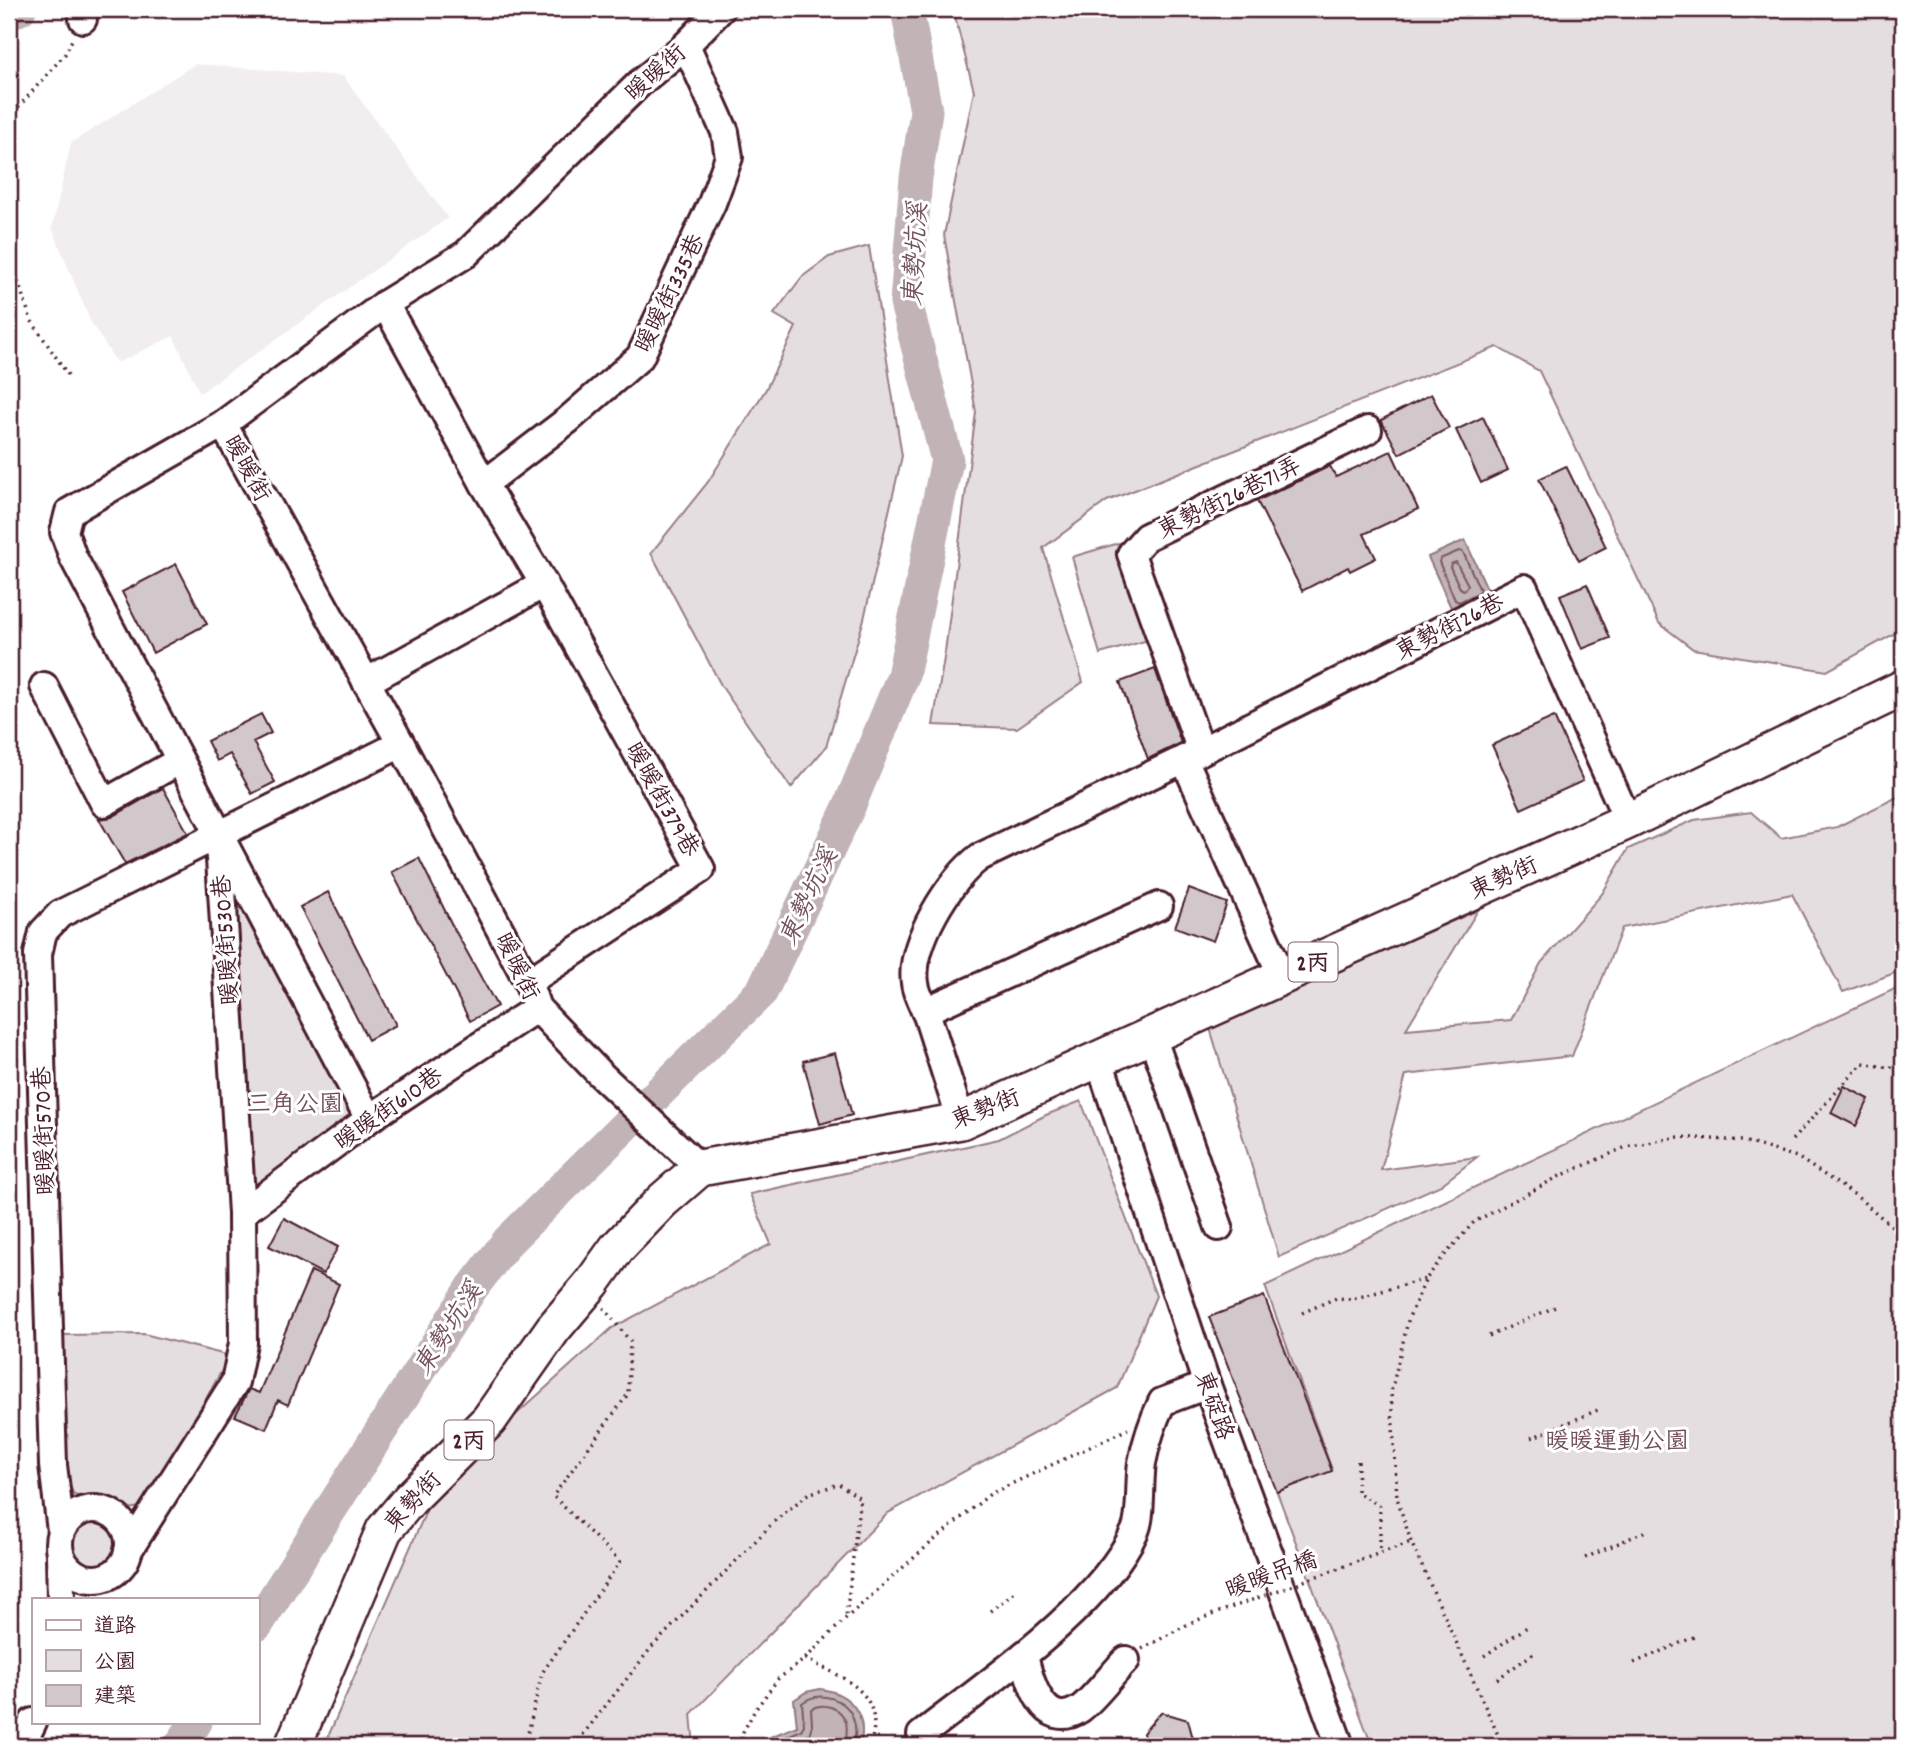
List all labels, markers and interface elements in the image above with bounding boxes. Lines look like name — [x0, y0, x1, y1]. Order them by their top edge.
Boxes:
street label: 暖暖街 — [619, 38, 695, 111]
water label: 東勢坑溪 — [896, 199, 939, 307]
street label: 暖暖街335巷 — [628, 229, 715, 359]
street label: 暖暖街 — [213, 430, 278, 509]
street label: 東勢街26巷71弄 — [1152, 450, 1308, 549]
street label: 東勢街26巷 — [1390, 587, 1511, 671]
street label: 暖暖街379巷 — [615, 737, 706, 864]
water label: 東勢坑溪 — [771, 841, 850, 952]
street label: 東勢街 — [1464, 850, 1544, 910]
street label: 暖暖街530巷 — [206, 873, 250, 1006]
street label: 暖暖街 — [484, 928, 546, 1007]
road number: 2丙 — [1288, 942, 1338, 981]
street label: 暖暖街610巷 — [328, 1060, 451, 1161]
street label: 暖暖街570巷 — [27, 1066, 65, 1196]
street label: 東勢街 — [946, 1082, 1026, 1140]
park label: 三角公園 — [247, 1089, 343, 1123]
water label: 東勢坑溪 — [406, 1275, 495, 1384]
street label: 東碇路 — [1184, 1366, 1240, 1446]
road number: 2丙 — [444, 1420, 494, 1460]
park label: 暖暖運動公園 — [1545, 1426, 1689, 1460]
street label: 東勢街 — [378, 1465, 451, 1541]
street label: 暖暖吊橋 — [1221, 1544, 1323, 1609]
legend — [32, 1598, 259, 1724]
text: 道路 — [94, 1613, 136, 1643]
text: 公園 — [94, 1649, 136, 1679]
text: 建築 — [94, 1683, 136, 1713]

